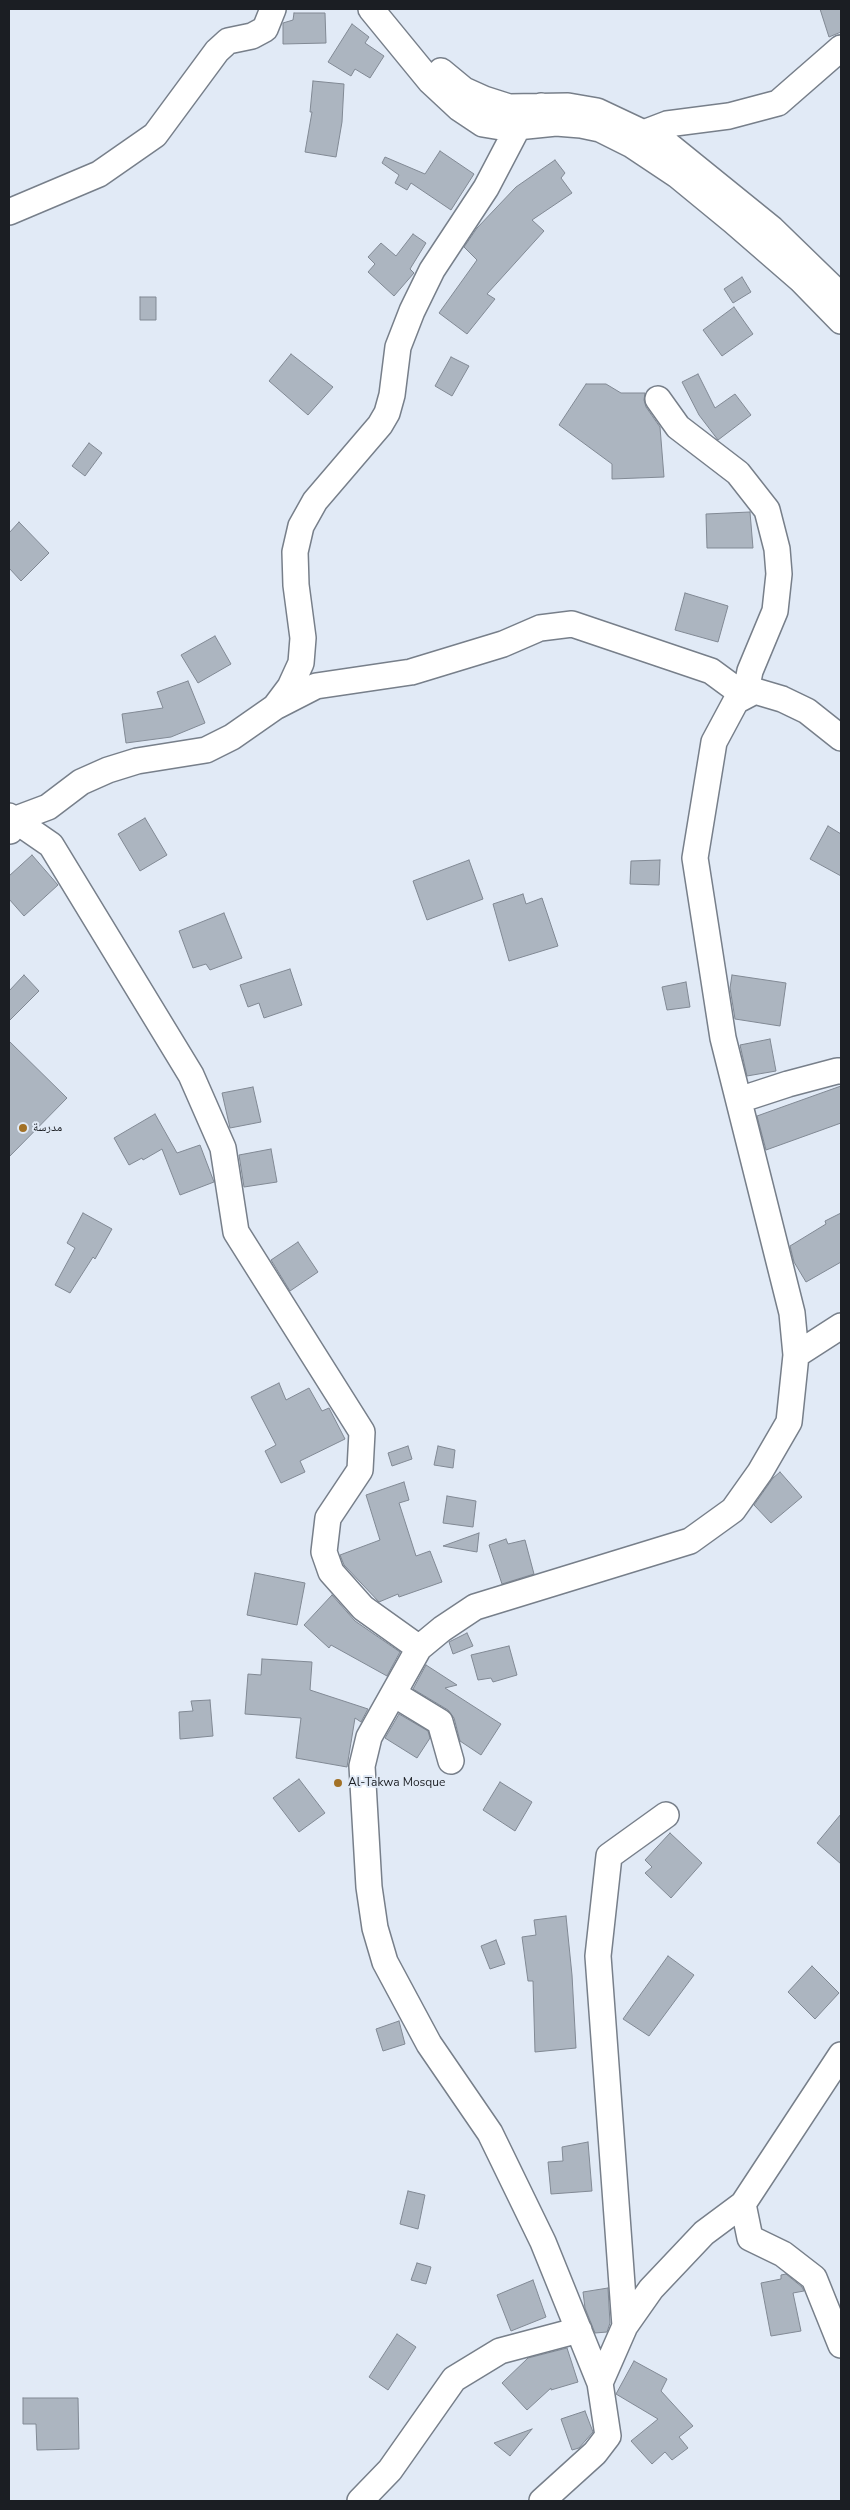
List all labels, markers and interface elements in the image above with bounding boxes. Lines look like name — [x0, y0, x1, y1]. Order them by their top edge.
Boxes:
place label: مدرسة — [33, 1121, 62, 1135]
marker: مدرسة — [17, 1122, 29, 1134]
place label: Al-Takwa Mosque — [348, 1776, 445, 1790]
marker: Al-Takwa Mosque — [332, 1777, 344, 1789]

